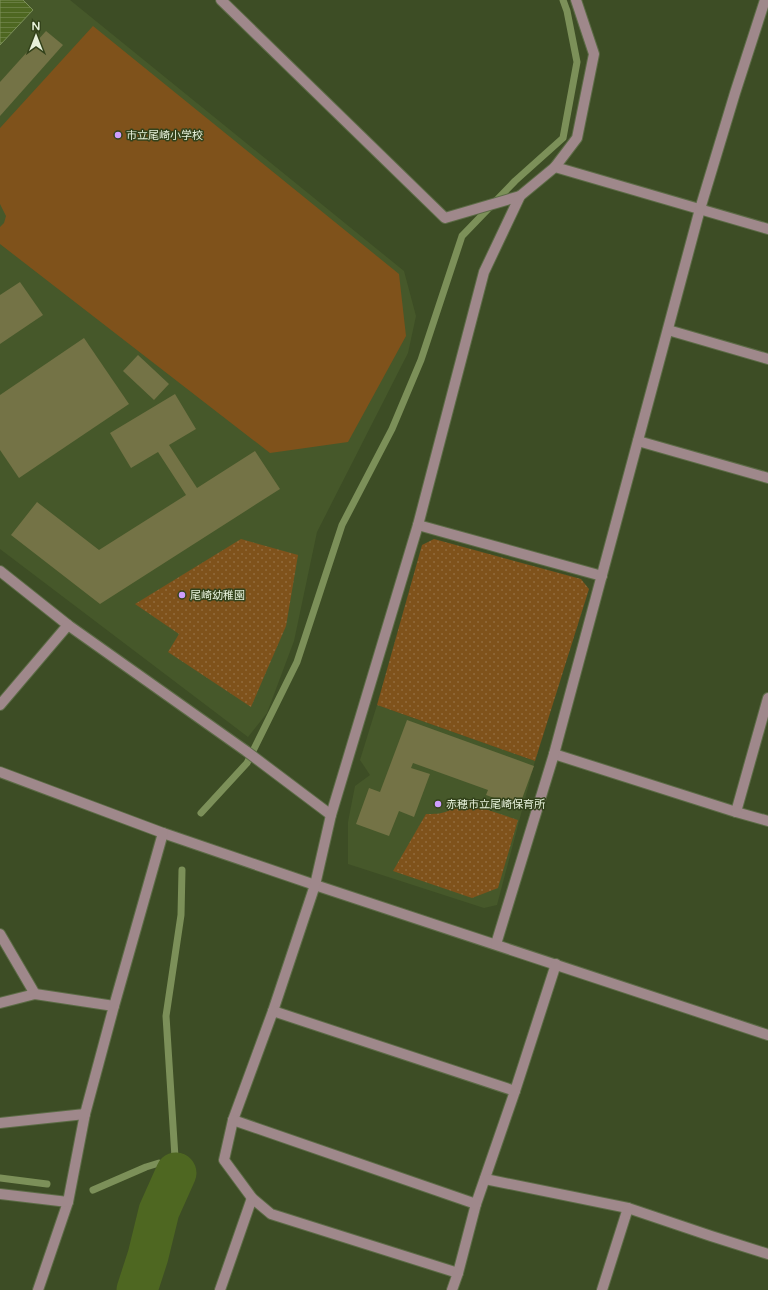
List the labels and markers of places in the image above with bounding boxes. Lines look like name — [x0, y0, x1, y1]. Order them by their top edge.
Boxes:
place label: 市立尾崎小学校 — [126, 129, 203, 142]
marker: 市立尾崎小学校 — [113, 130, 123, 140]
place label: 尾崎幼稚園 — [190, 589, 245, 602]
marker: 尾崎幼稚園 — [177, 590, 187, 600]
place label: 赤穂市立尾崎保育所 — [446, 798, 546, 811]
marker: 赤穂市立尾崎保育所 — [433, 799, 443, 809]

